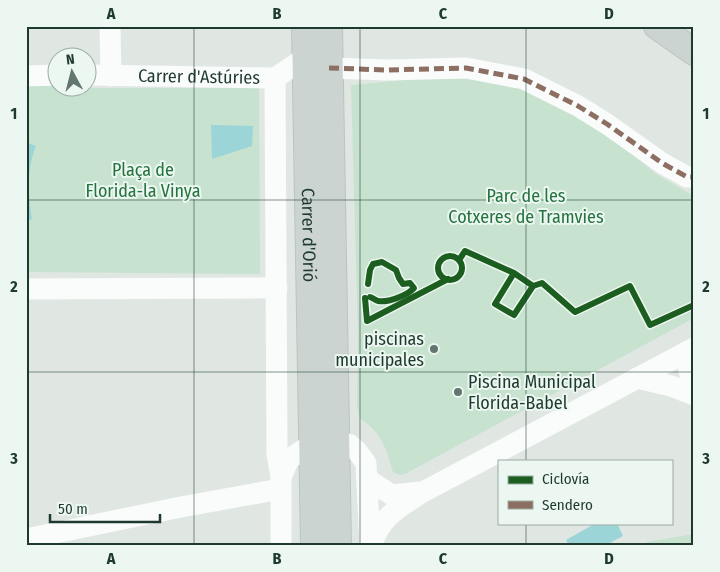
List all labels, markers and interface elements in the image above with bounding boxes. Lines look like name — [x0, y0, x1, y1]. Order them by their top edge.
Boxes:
text: A — [106, 4, 116, 23]
text: B — [273, 4, 282, 23]
text: C — [439, 4, 448, 23]
text: D — [604, 4, 614, 23]
north arrow — [48, 48, 98, 98]
text: N — [65, 51, 76, 69]
street label: Carrer d'Astúries — [138, 65, 260, 89]
text: 1 — [11, 104, 17, 123]
text: 1 — [703, 104, 709, 123]
park label: Plaça de Florida-la Vinya — [86, 159, 201, 202]
park label: Parc de les Cotxeres de Tramvies — [448, 185, 604, 228]
street label: Carrer d'Orió — [297, 188, 320, 282]
text: 2 — [9, 277, 18, 296]
text: 2 — [701, 277, 710, 296]
place label: piscinas municipales — [335, 328, 424, 371]
marker: piscinas municipales — [428, 343, 440, 355]
place label: Piscina Municipal Florida-Babel — [468, 371, 596, 414]
marker: Piscina Municipal Florida-Babel — [452, 386, 464, 398]
text: 3 — [9, 449, 18, 468]
text: 3 — [701, 449, 710, 468]
legend — [498, 460, 672, 524]
text: Ciclovía — [542, 470, 589, 488]
scale bar — [50, 492, 160, 524]
text: Sendero — [542, 496, 593, 514]
text: 50 m — [58, 500, 88, 518]
text: A — [106, 549, 116, 568]
text: B — [273, 549, 282, 568]
text: C — [439, 549, 448, 568]
text: D — [604, 549, 614, 568]

